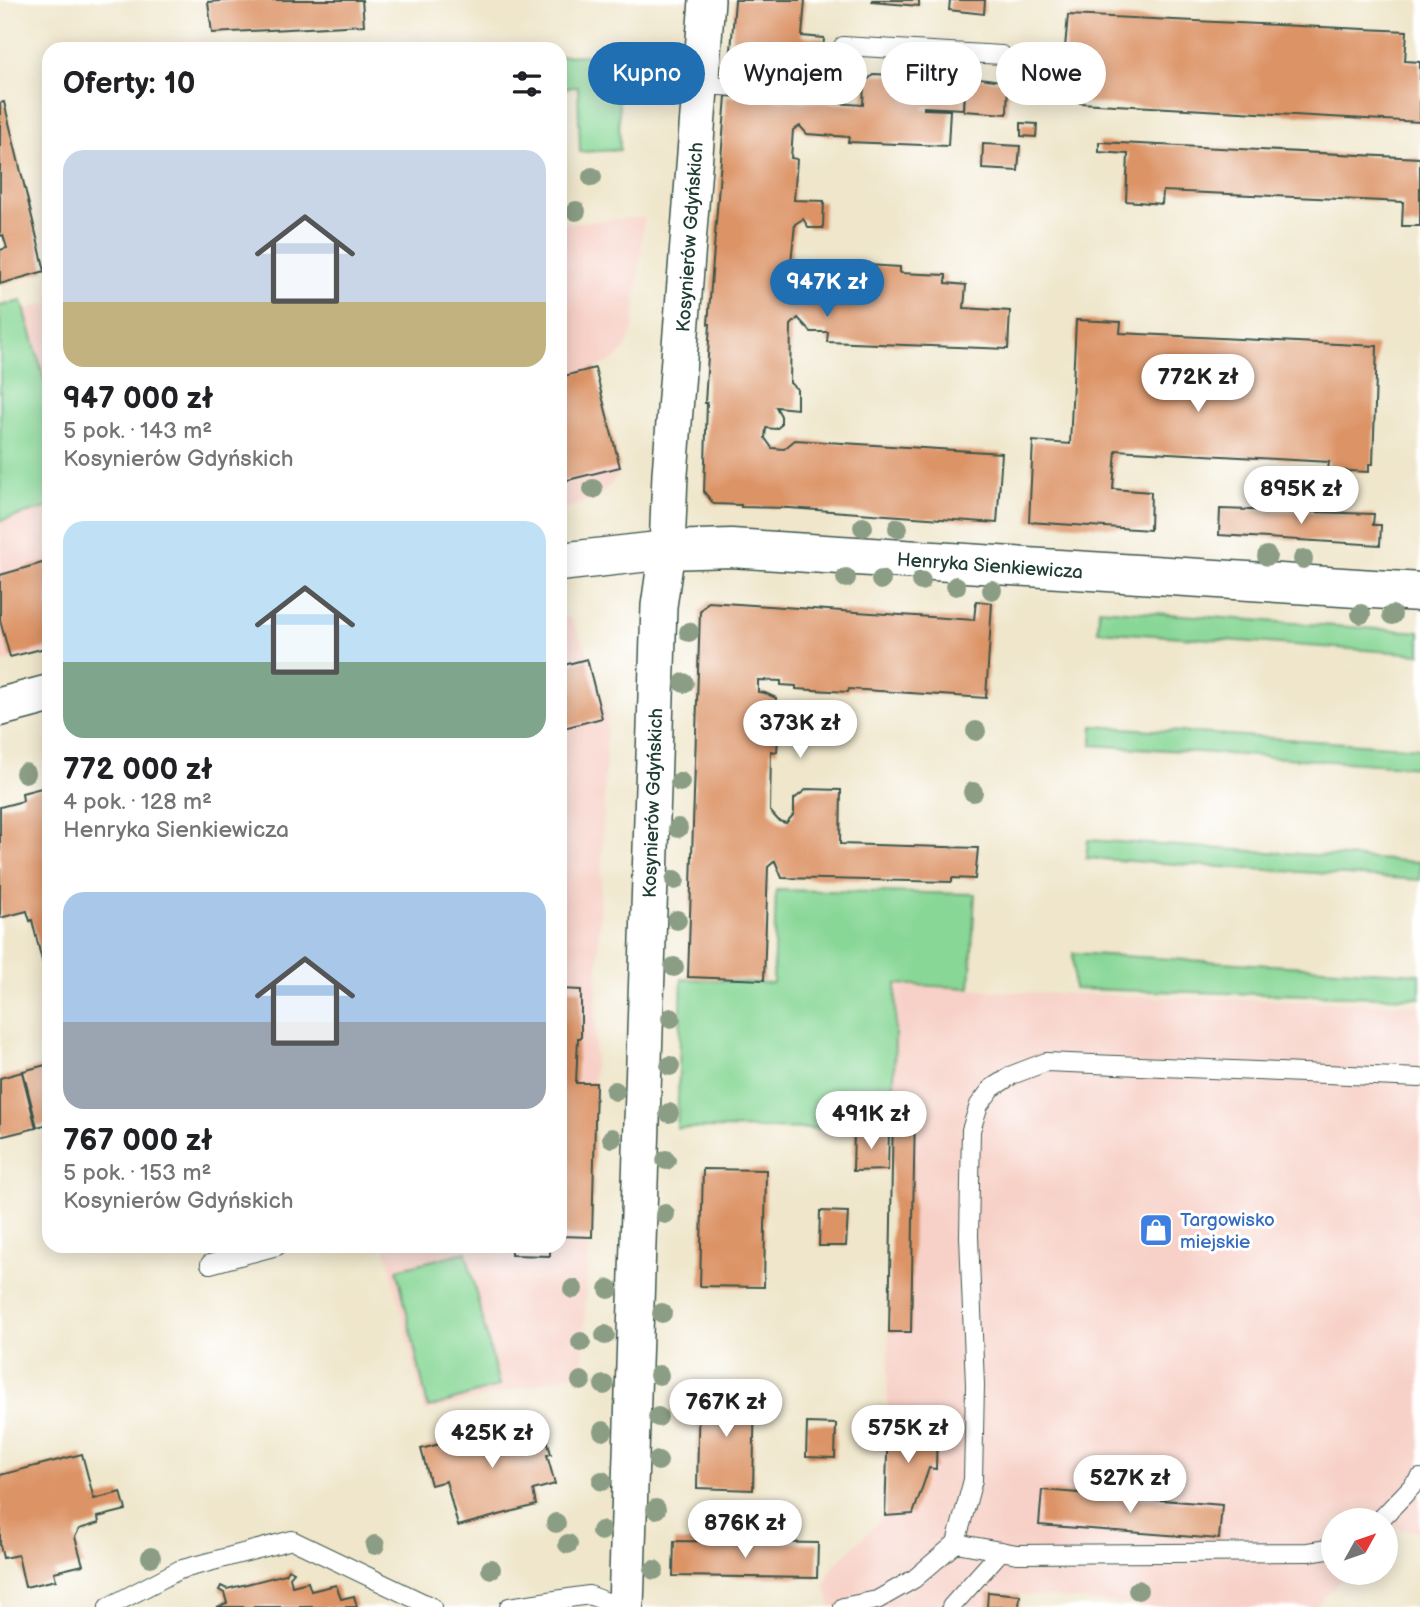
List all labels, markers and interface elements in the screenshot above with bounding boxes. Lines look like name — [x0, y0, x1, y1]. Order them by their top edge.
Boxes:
chip: Kupno — [588, 42, 705, 105]
chip: Wynajem — [719, 42, 867, 105]
chip: Filtry — [881, 42, 982, 105]
chip: Nowe — [996, 42, 1106, 105]
icon: filters — [508, 65, 546, 103]
text: Oferty: 10 — [63, 66, 195, 102]
street label: Kosynierów Gdyńskich — [672, 141, 709, 333]
icon: home — [242, 196, 368, 322]
pin: 947K zł — [762, 260, 892, 319]
text: 947K zł — [786, 268, 868, 296]
pin: 772K zł — [1133, 354, 1263, 414]
text: 772K zł — [1157, 363, 1239, 391]
text: 947 000 zł — [63, 381, 213, 417]
text: 5 pok. · 143 m² — [63, 417, 212, 445]
text: Kosynierów Gdyńskich — [63, 445, 293, 473]
pin: 895K zł — [1236, 466, 1366, 526]
text: 895K zł — [1260, 475, 1342, 503]
street label: Henryka Sienkiewicza — [896, 549, 1084, 584]
icon: home — [242, 567, 368, 693]
pin: 373K zł — [735, 700, 865, 760]
street label: Kosynierów Gdyńskich — [639, 708, 668, 899]
text: 373K zł — [759, 709, 841, 737]
text: 772 000 zł — [63, 752, 213, 788]
text: 4 pok. · 128 m² — [63, 788, 212, 816]
text: Henryka Sienkiewicza — [63, 816, 289, 844]
icon: home — [242, 938, 368, 1064]
pin: 491K zł — [806, 1092, 936, 1151]
text: 491K zł — [832, 1100, 910, 1128]
text: 767 000 zł — [63, 1123, 213, 1159]
text: 5 pok. · 153 m² — [63, 1159, 211, 1187]
text: Kosynierów Gdyńskich — [63, 1187, 293, 1215]
place label: Targowisko miejskie — [1180, 1209, 1275, 1254]
shop icon: Targowisko miejskie — [1137, 1211, 1175, 1249]
pin: 767K zł — [661, 1380, 791, 1439]
text: 767K zł — [685, 1388, 767, 1416]
pin: 575K zł — [843, 1406, 973, 1465]
pin: 425K zł — [427, 1410, 557, 1470]
text: 575K zł — [867, 1414, 949, 1442]
text: 425K zł — [451, 1419, 533, 1447]
pin: 527K zł — [1065, 1456, 1195, 1515]
text: 527K zł — [1089, 1464, 1171, 1492]
pin: 876K zł — [680, 1500, 810, 1560]
north arrow — [1321, 1508, 1398, 1586]
map controls — [1321, 1508, 1398, 1585]
text: 876K zł — [704, 1509, 786, 1537]

